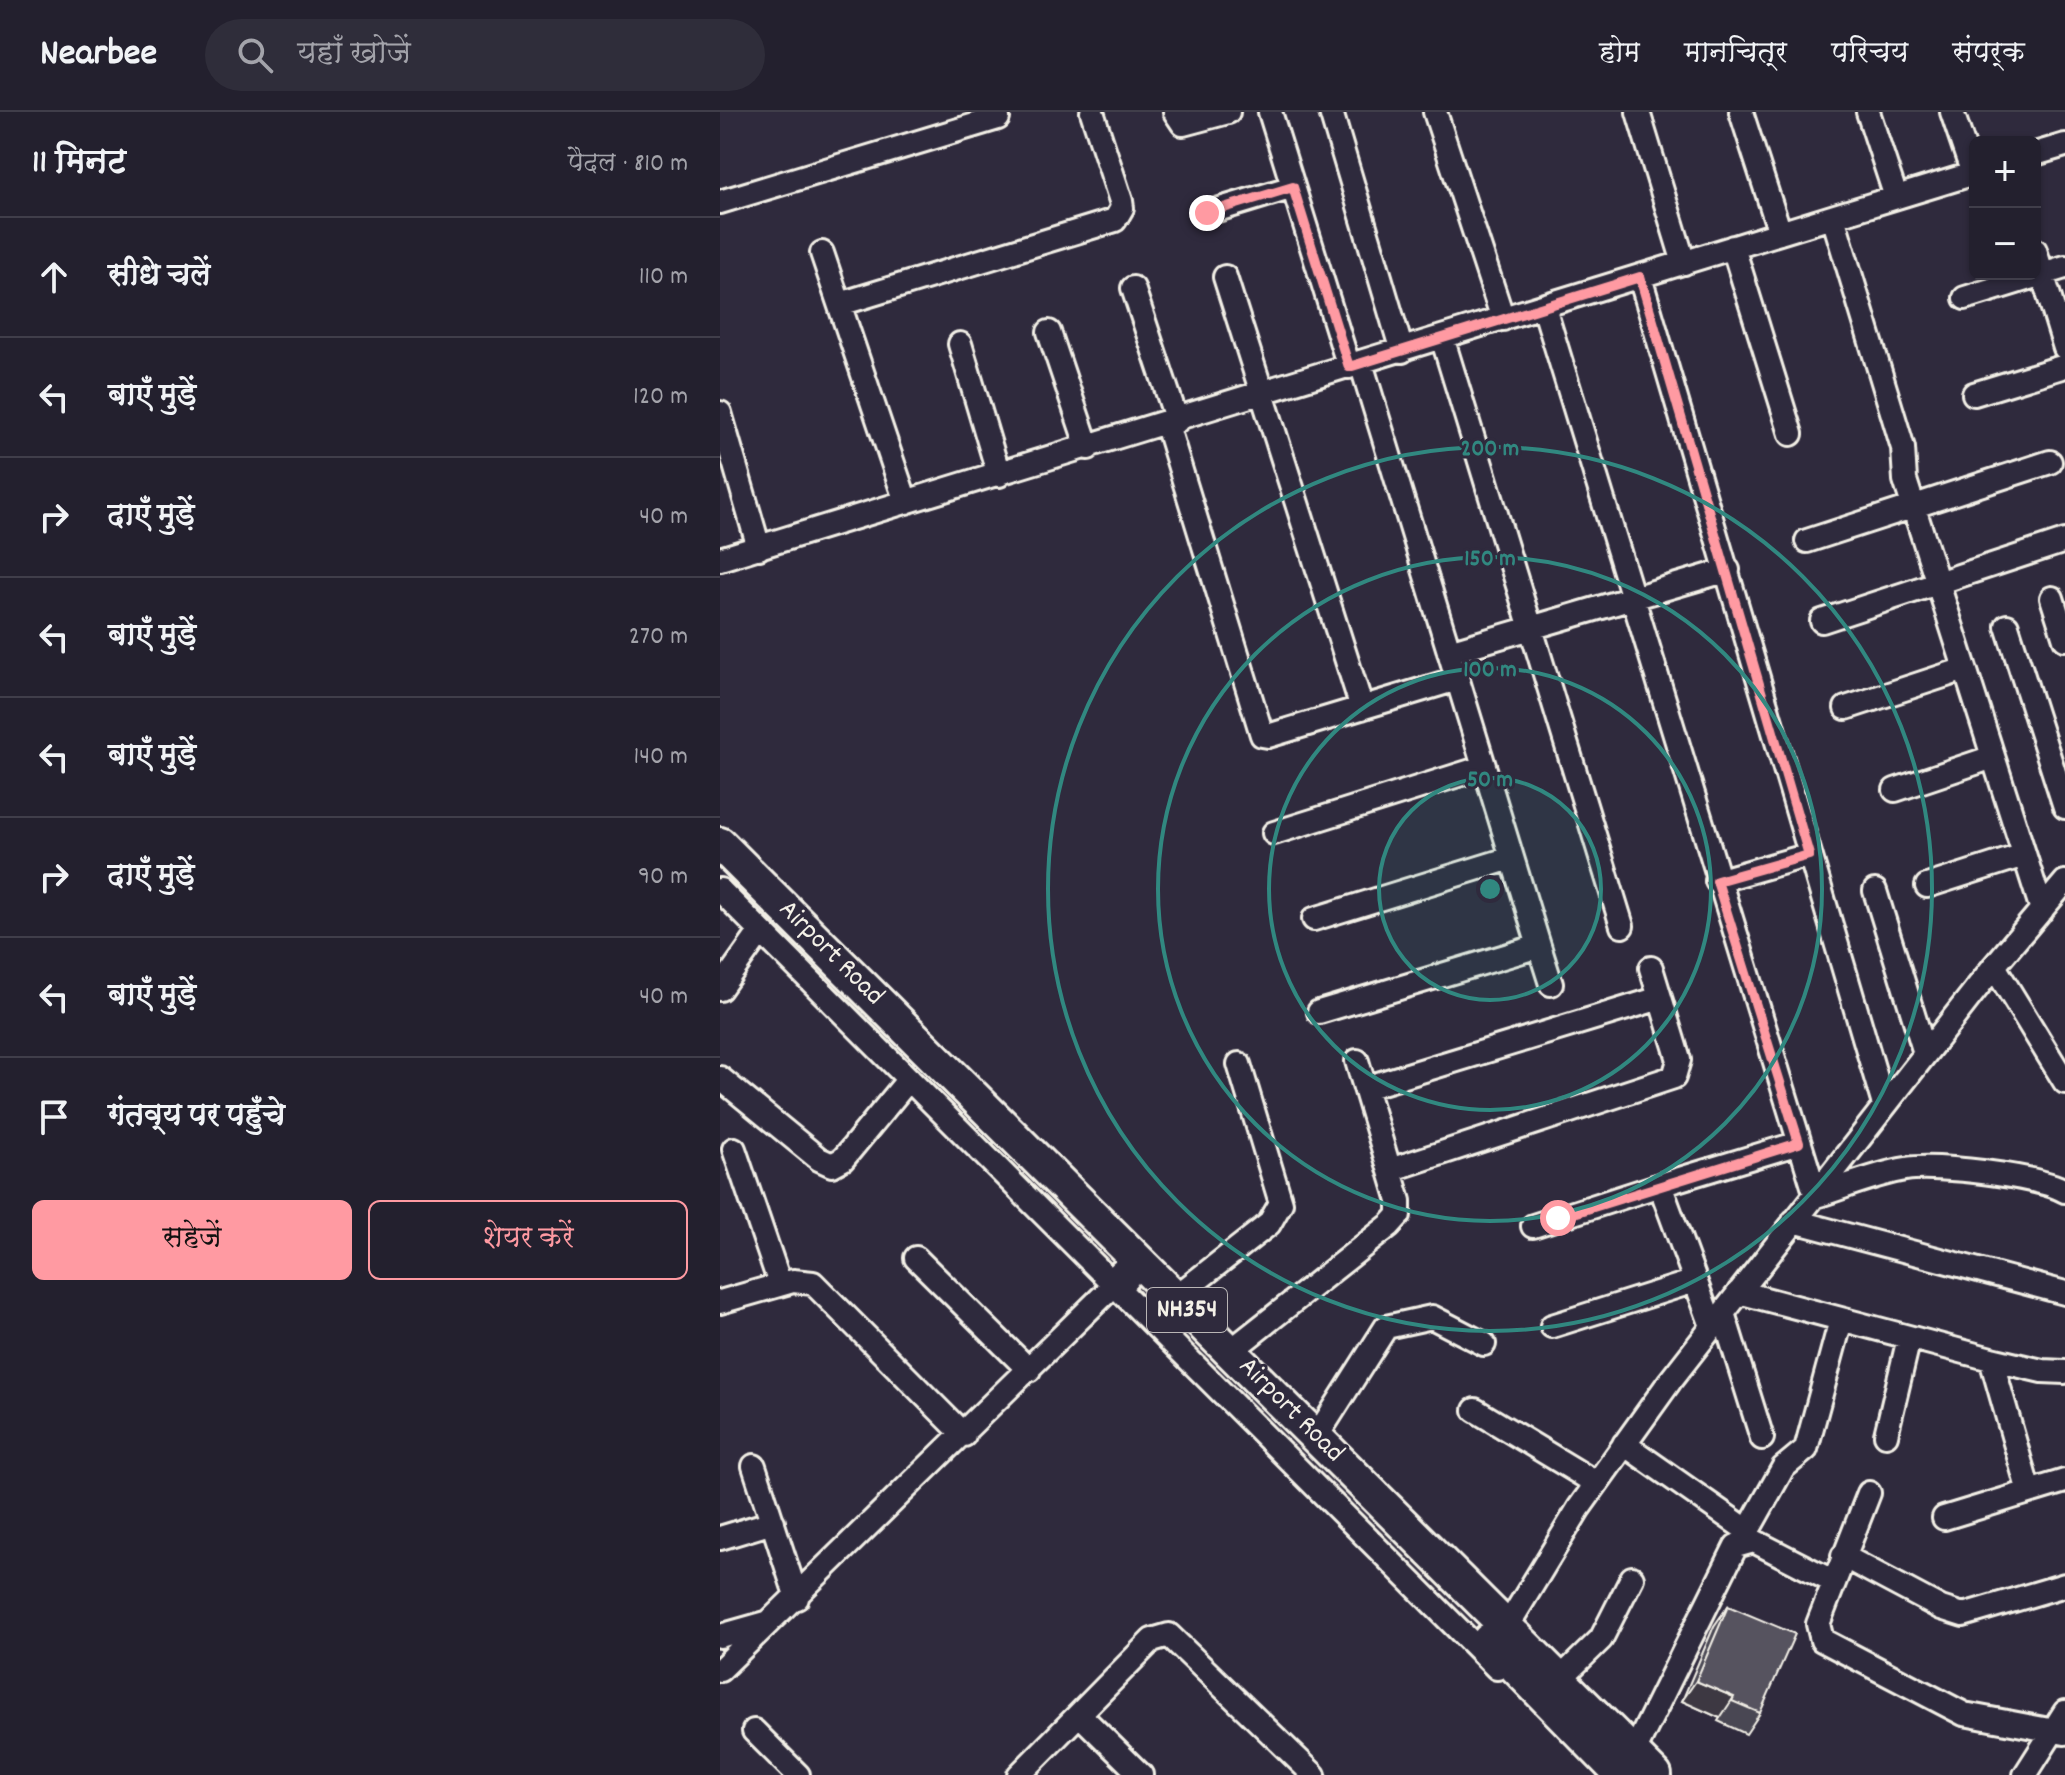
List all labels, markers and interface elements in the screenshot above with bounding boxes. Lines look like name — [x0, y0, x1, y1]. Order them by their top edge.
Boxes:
search box — [205, 19, 765, 91]
text: Nearbee — [40, 28, 157, 83]
icon: search — [233, 33, 277, 77]
text: यहाँ खोजें — [297, 34, 411, 77]
text: होम — [1599, 35, 1640, 75]
text: मानचित्र — [1684, 35, 1787, 75]
text: परिचय — [1831, 35, 1908, 75]
text: संपर्क — [1952, 35, 2025, 75]
map controls — [1969, 136, 2041, 280]
button: + — [1969, 136, 2041, 208]
text: 11 मिनट — [32, 140, 126, 189]
text: पैदल · 810 m — [568, 146, 688, 183]
route end — [1189, 195, 1225, 231]
button: − — [1969, 208, 2041, 280]
icon: ahead — [32, 255, 76, 299]
text: सीधे चलें — [108, 256, 211, 299]
text: 110 m — [639, 259, 688, 296]
icon: left — [32, 375, 76, 419]
text: बाएँ मुड़ें — [108, 376, 196, 419]
text: 120 m — [633, 379, 688, 416]
text: 200 m — [1461, 433, 1519, 467]
icon: right — [32, 495, 76, 539]
text: दाएँ मुड़ें — [108, 496, 195, 539]
text: 40 m — [639, 499, 688, 536]
text: 150 m — [1464, 543, 1516, 577]
icon: left — [32, 615, 76, 659]
text: बाएँ मुड़ें — [108, 616, 196, 659]
text: 270 m — [629, 619, 688, 656]
text: 100 m — [1463, 654, 1517, 688]
icon: left — [32, 735, 76, 779]
text: बाएँ मुड़ें — [108, 736, 196, 779]
text: 140 m — [634, 739, 688, 776]
text: 50 m — [1467, 764, 1513, 798]
icon: right — [32, 855, 76, 899]
text: दाएँ मुड़ें — [108, 856, 195, 899]
text: 90 m — [638, 859, 688, 896]
centre of rings — [1476, 875, 1504, 903]
street label: Airport Road — [768, 892, 892, 1016]
icon: left — [32, 975, 76, 1019]
text: बाएँ मुड़ें — [108, 976, 196, 1019]
text: 40 m — [639, 979, 688, 1016]
icon: arrive — [32, 1095, 76, 1139]
text: गंतव्य पर पहुँचे — [108, 1096, 285, 1139]
button: सहेजें — [32, 1200, 352, 1280]
button: शेयर करें — [368, 1200, 688, 1280]
route start — [1540, 1200, 1576, 1236]
road number: NH354 — [1147, 1288, 1227, 1332]
street label: Airport Road — [1228, 1349, 1352, 1473]

